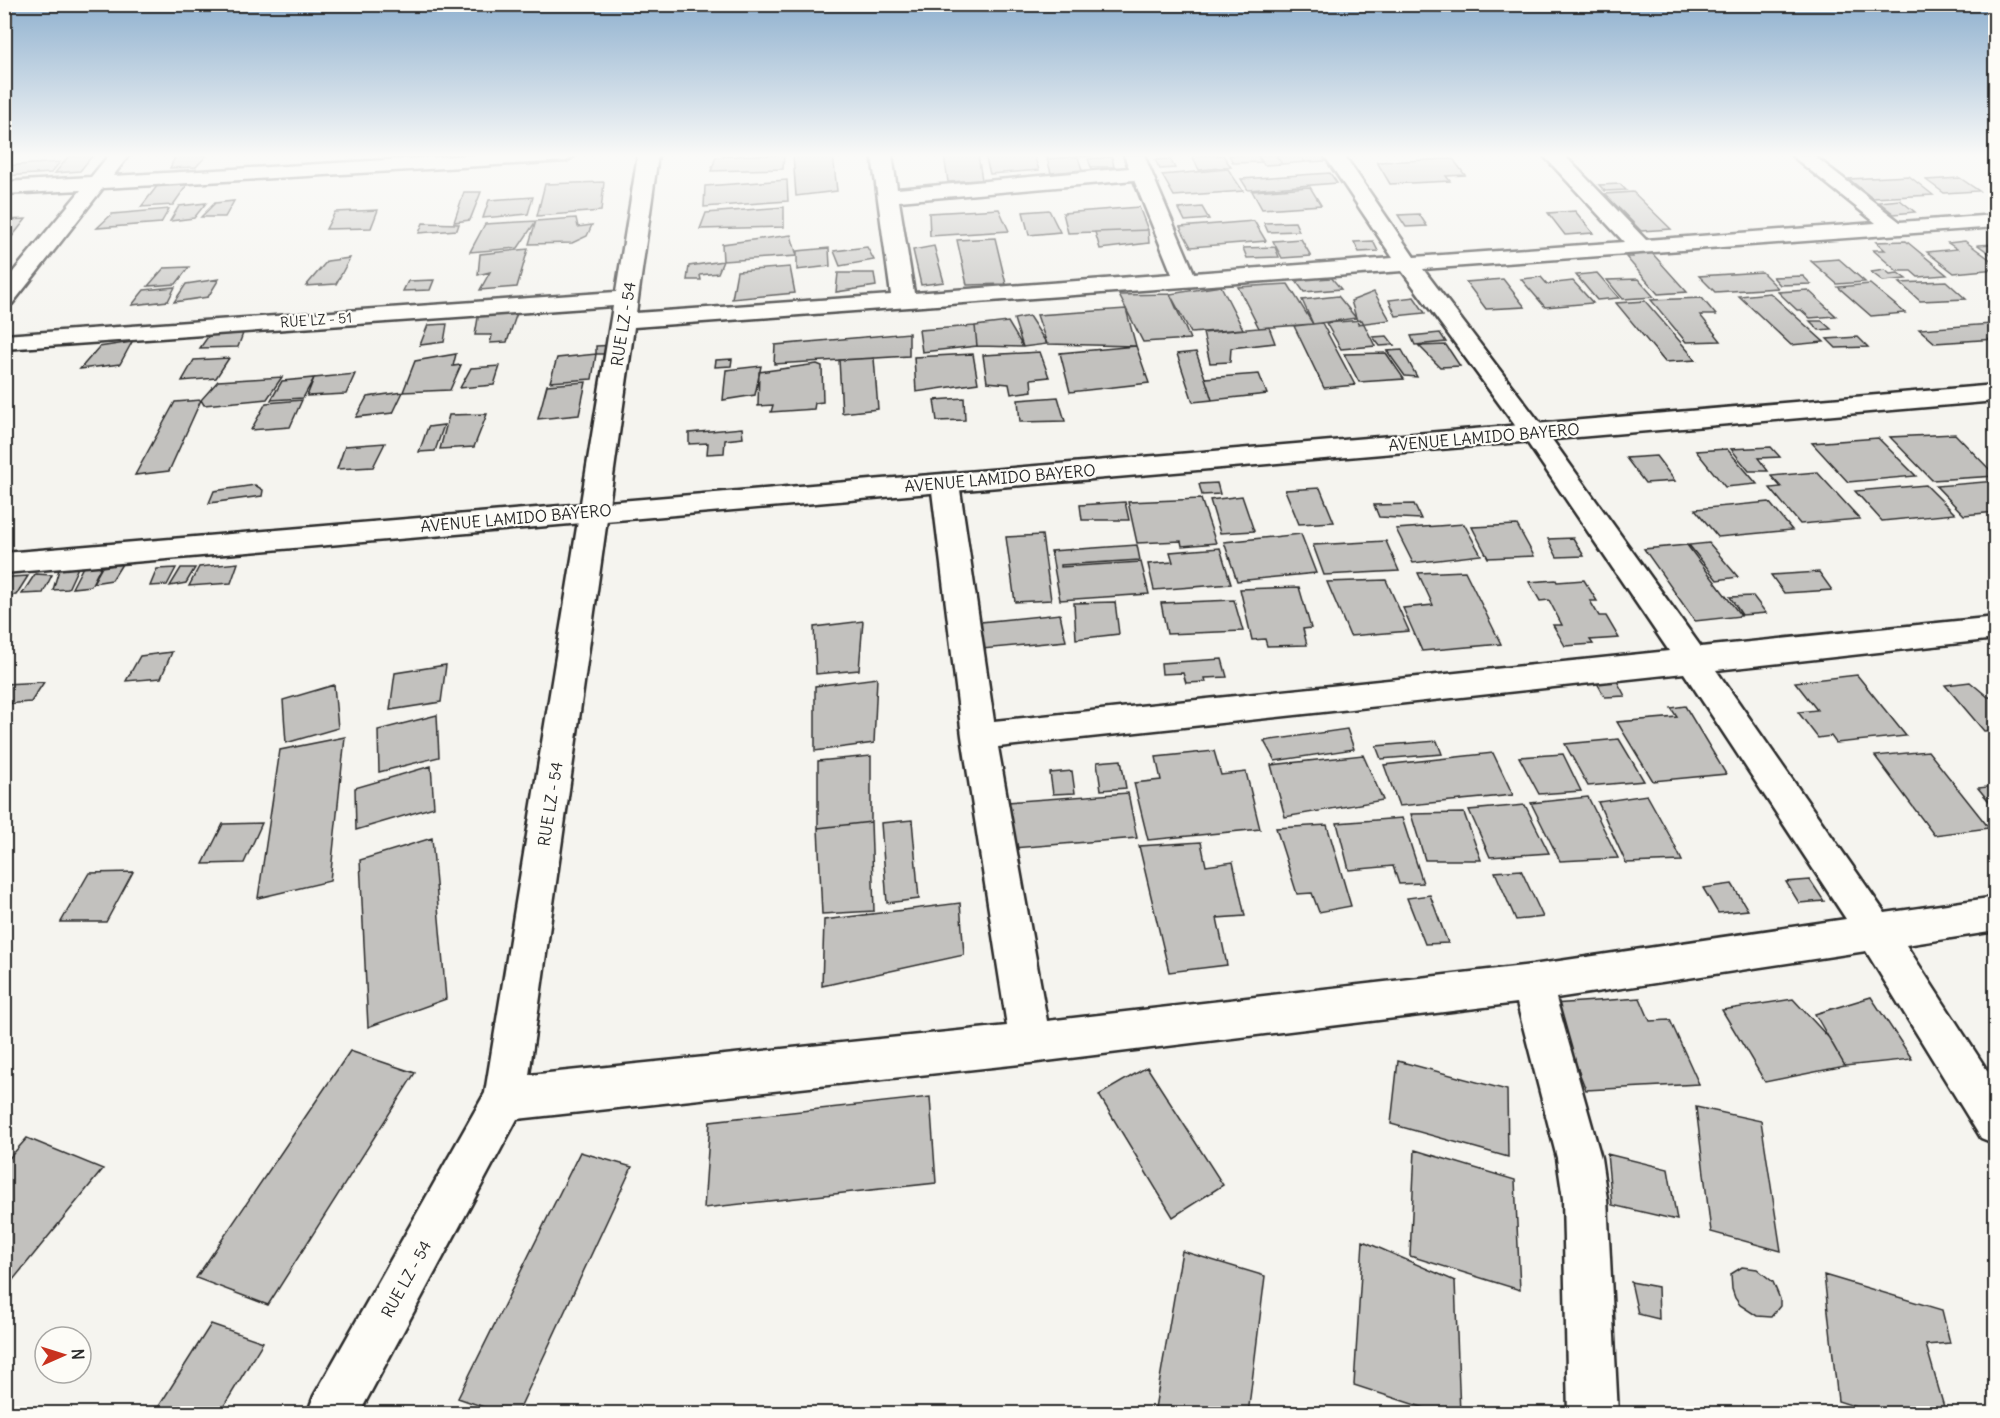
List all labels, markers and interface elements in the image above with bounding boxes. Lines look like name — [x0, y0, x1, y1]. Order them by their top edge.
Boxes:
street label: RUE LZ - 54 — [606, 280, 640, 368]
street label: RUE LZ - 51 — [280, 309, 352, 331]
street label: AVENUE LAMIDO BAYERO — [1388, 419, 1580, 455]
street label: AVENUE LAMIDO BAYERO — [904, 460, 1096, 496]
street label: AVENUE LAMIDO BAYERO — [420, 500, 612, 536]
street label: RUE LZ - 54 — [533, 760, 567, 848]
street label: RUE LZ - 54 — [377, 1237, 435, 1321]
north arrow — [33, 1325, 93, 1385]
text: N — [68, 1348, 88, 1360]

